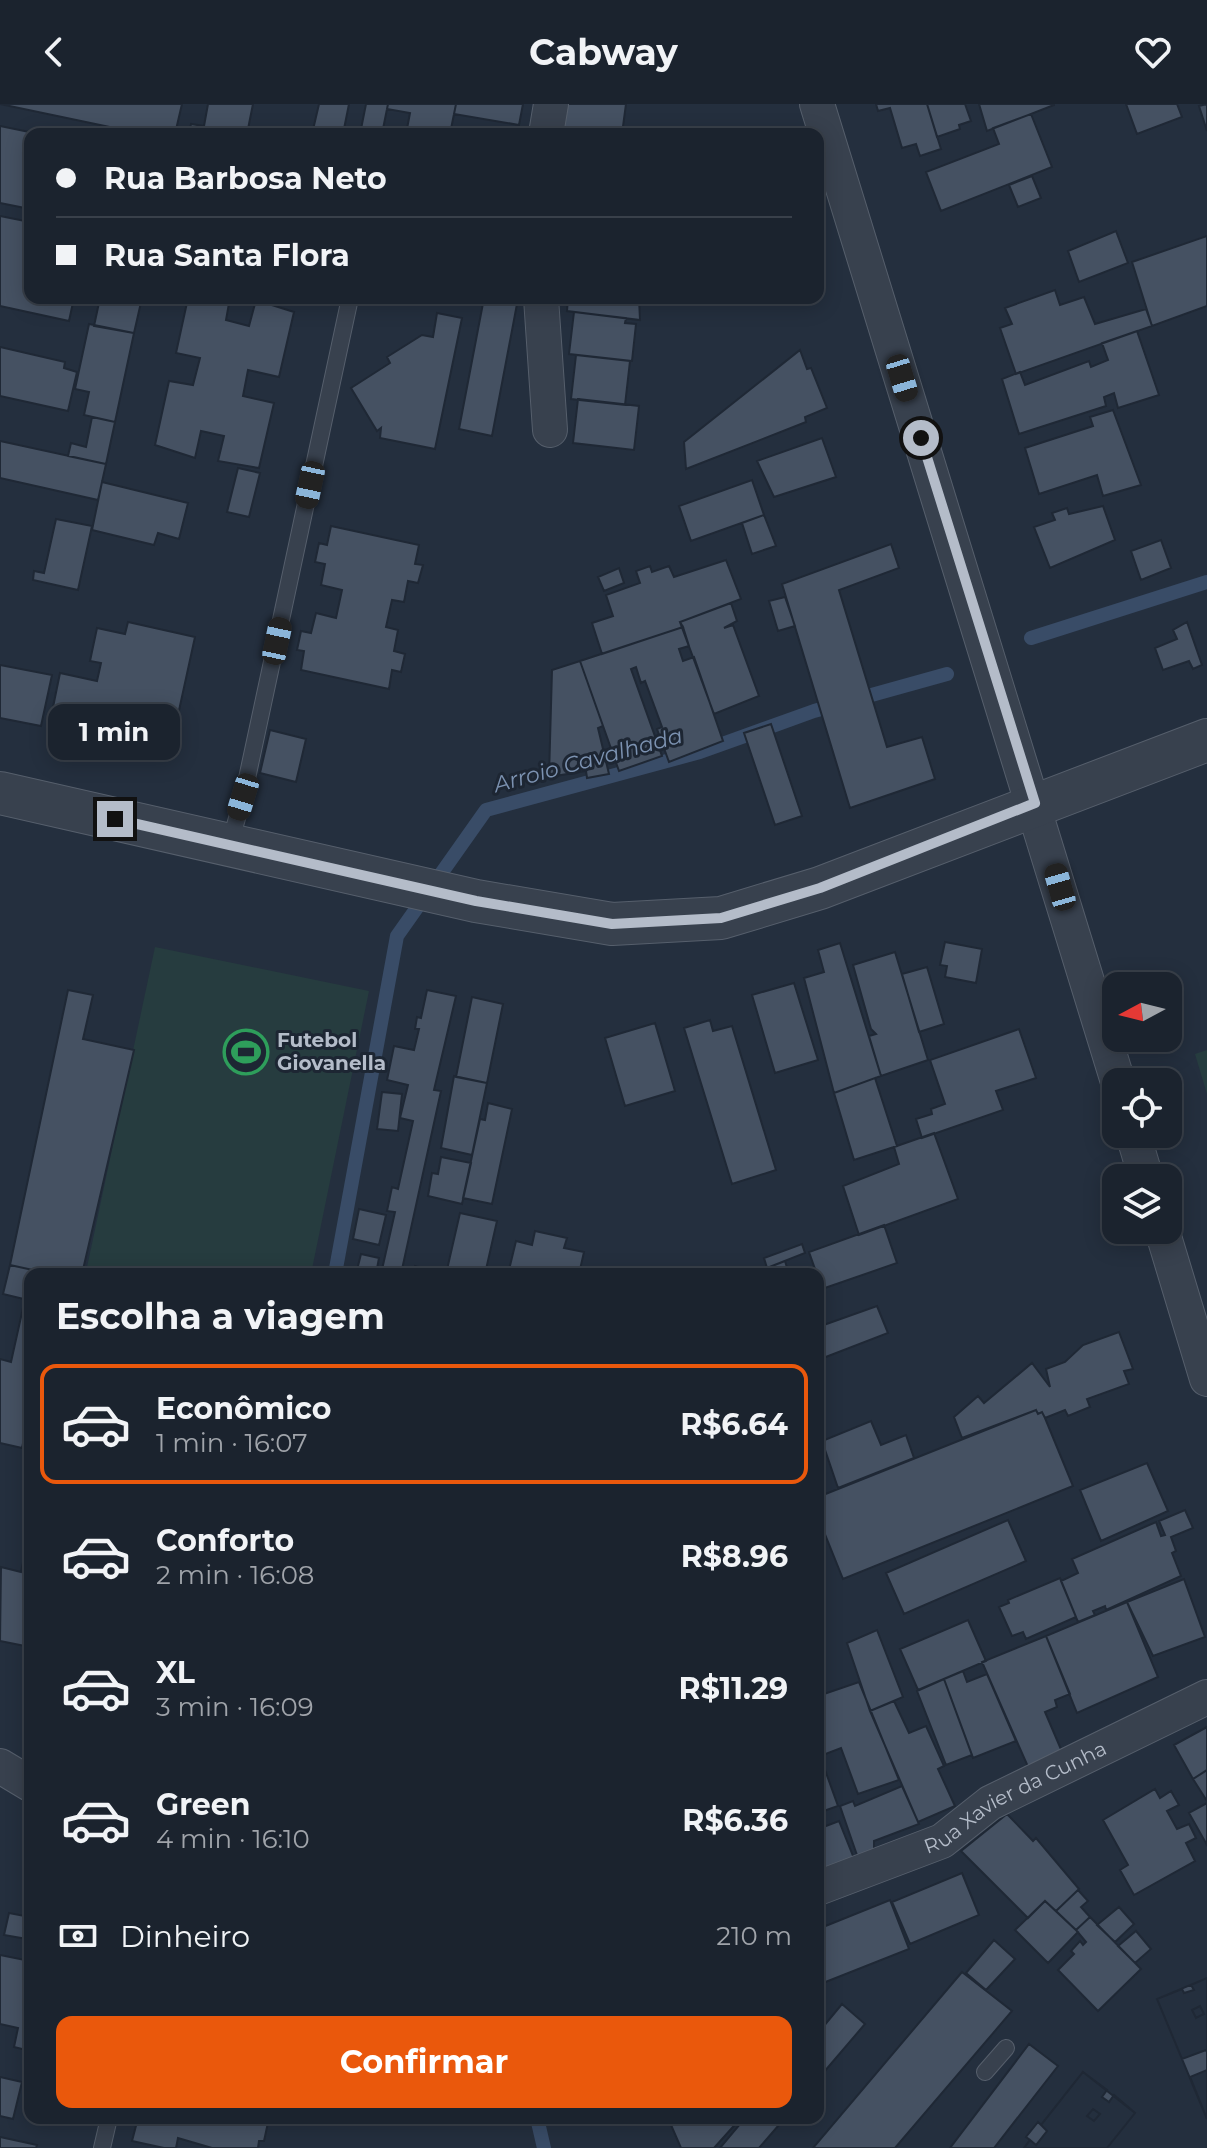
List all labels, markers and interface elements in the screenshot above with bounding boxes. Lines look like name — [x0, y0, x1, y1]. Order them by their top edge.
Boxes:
icon: back — [32, 30, 76, 74]
text: Cabway — [529, 30, 678, 74]
icon: heart — [1131, 30, 1175, 74]
text: Rua Barbosa Neto — [104, 160, 387, 197]
text: Rua Santa Flora — [104, 237, 350, 274]
car — [884, 352, 920, 404]
route start — [903, 420, 939, 456]
car — [293, 459, 327, 511]
car — [260, 615, 294, 667]
callout: 1 min — [49, 703, 181, 759]
text: 1 min — [79, 716, 149, 748]
water label: Arroio Cavalhada — [489, 722, 685, 799]
car — [225, 771, 261, 823]
route end — [97, 801, 133, 837]
car — [1042, 861, 1078, 913]
north arrow — [1102, 972, 1182, 1052]
map controls — [1102, 972, 1182, 1244]
sports icon: Futebol Giovanella — [222, 1028, 270, 1076]
place label: Futebol Giovanella — [277, 1028, 386, 1075]
button: locate — [1102, 1068, 1182, 1148]
button: layers — [1102, 1164, 1182, 1244]
text: Escolha a viagem — [56, 1294, 385, 1338]
icon: car — [60, 1388, 132, 1460]
text: Econômico — [156, 1390, 331, 1427]
text: R$6.64 — [680, 1406, 788, 1443]
text: 1 min · 16:07 — [156, 1427, 308, 1459]
icon: car — [60, 1520, 132, 1592]
text: Conforto — [156, 1522, 294, 1559]
text: R$8.96 — [681, 1538, 788, 1575]
text: 2 min · 16:08 — [156, 1559, 314, 1591]
icon: car — [60, 1652, 132, 1724]
text: XL — [156, 1654, 195, 1691]
text: R$11.29 — [679, 1670, 788, 1707]
text: 3 min · 16:09 — [156, 1691, 314, 1723]
street label: Rua Xavier da Cunha — [920, 1736, 1110, 1859]
icon: car — [60, 1784, 132, 1856]
text: Green — [156, 1786, 250, 1823]
text: R$6.36 — [682, 1802, 788, 1839]
text: 4 min · 16:10 — [156, 1823, 310, 1855]
icon: cash — [56, 1914, 100, 1958]
text: Dinheiro — [120, 1918, 250, 1955]
text: 210 m — [716, 1920, 792, 1952]
button: Confirmar — [56, 2016, 792, 2108]

